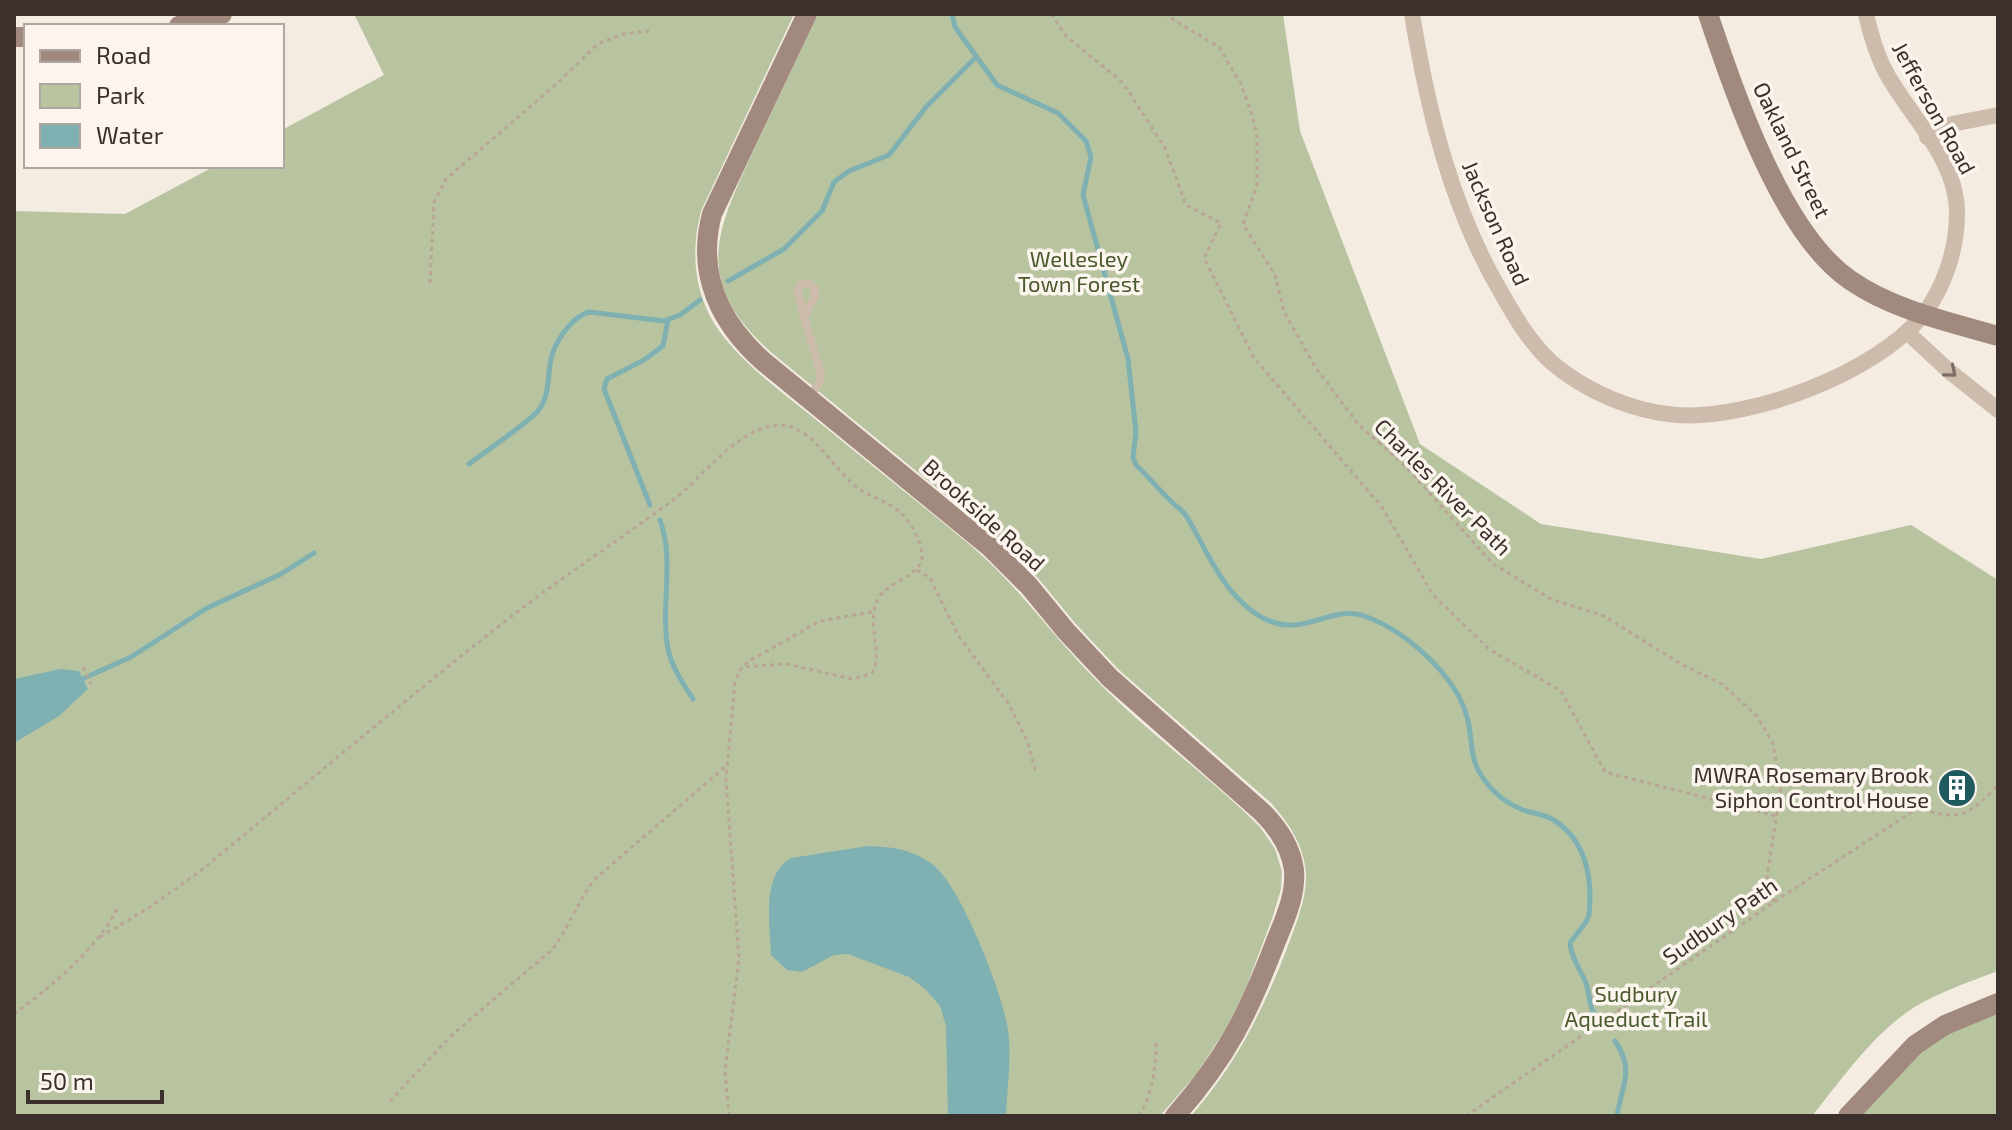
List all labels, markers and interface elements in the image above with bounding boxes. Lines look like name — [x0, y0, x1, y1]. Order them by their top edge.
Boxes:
legend — [24, 24, 284, 168]
street label: Jefferson Road — [1888, 37, 1982, 178]
text: Road — [96, 40, 151, 69]
street label: Oakland Street — [1749, 77, 1837, 222]
text: Park — [96, 80, 145, 109]
text: Water — [96, 120, 164, 149]
street label: Jackson Road — [1458, 156, 1536, 289]
park label: Wellesley Town Forest — [1018, 245, 1140, 296]
one-way arrow — [1942, 362, 1956, 377]
street label: Charles River Path — [1370, 413, 1517, 560]
street label: Brookside Road — [918, 453, 1051, 576]
place label: MWRA Rosemary Brook Siphon Control House — [1694, 761, 1929, 812]
building icon: MWRA Rosemary Brook Siphon Control House — [1936, 767, 1978, 809]
street label: Sudbury Path — [1657, 871, 1782, 969]
park label: Sudbury Aqueduct Trail — [1565, 980, 1708, 1031]
scale bar — [28, 1054, 162, 1104]
text: 50 m — [40, 1066, 94, 1095]

